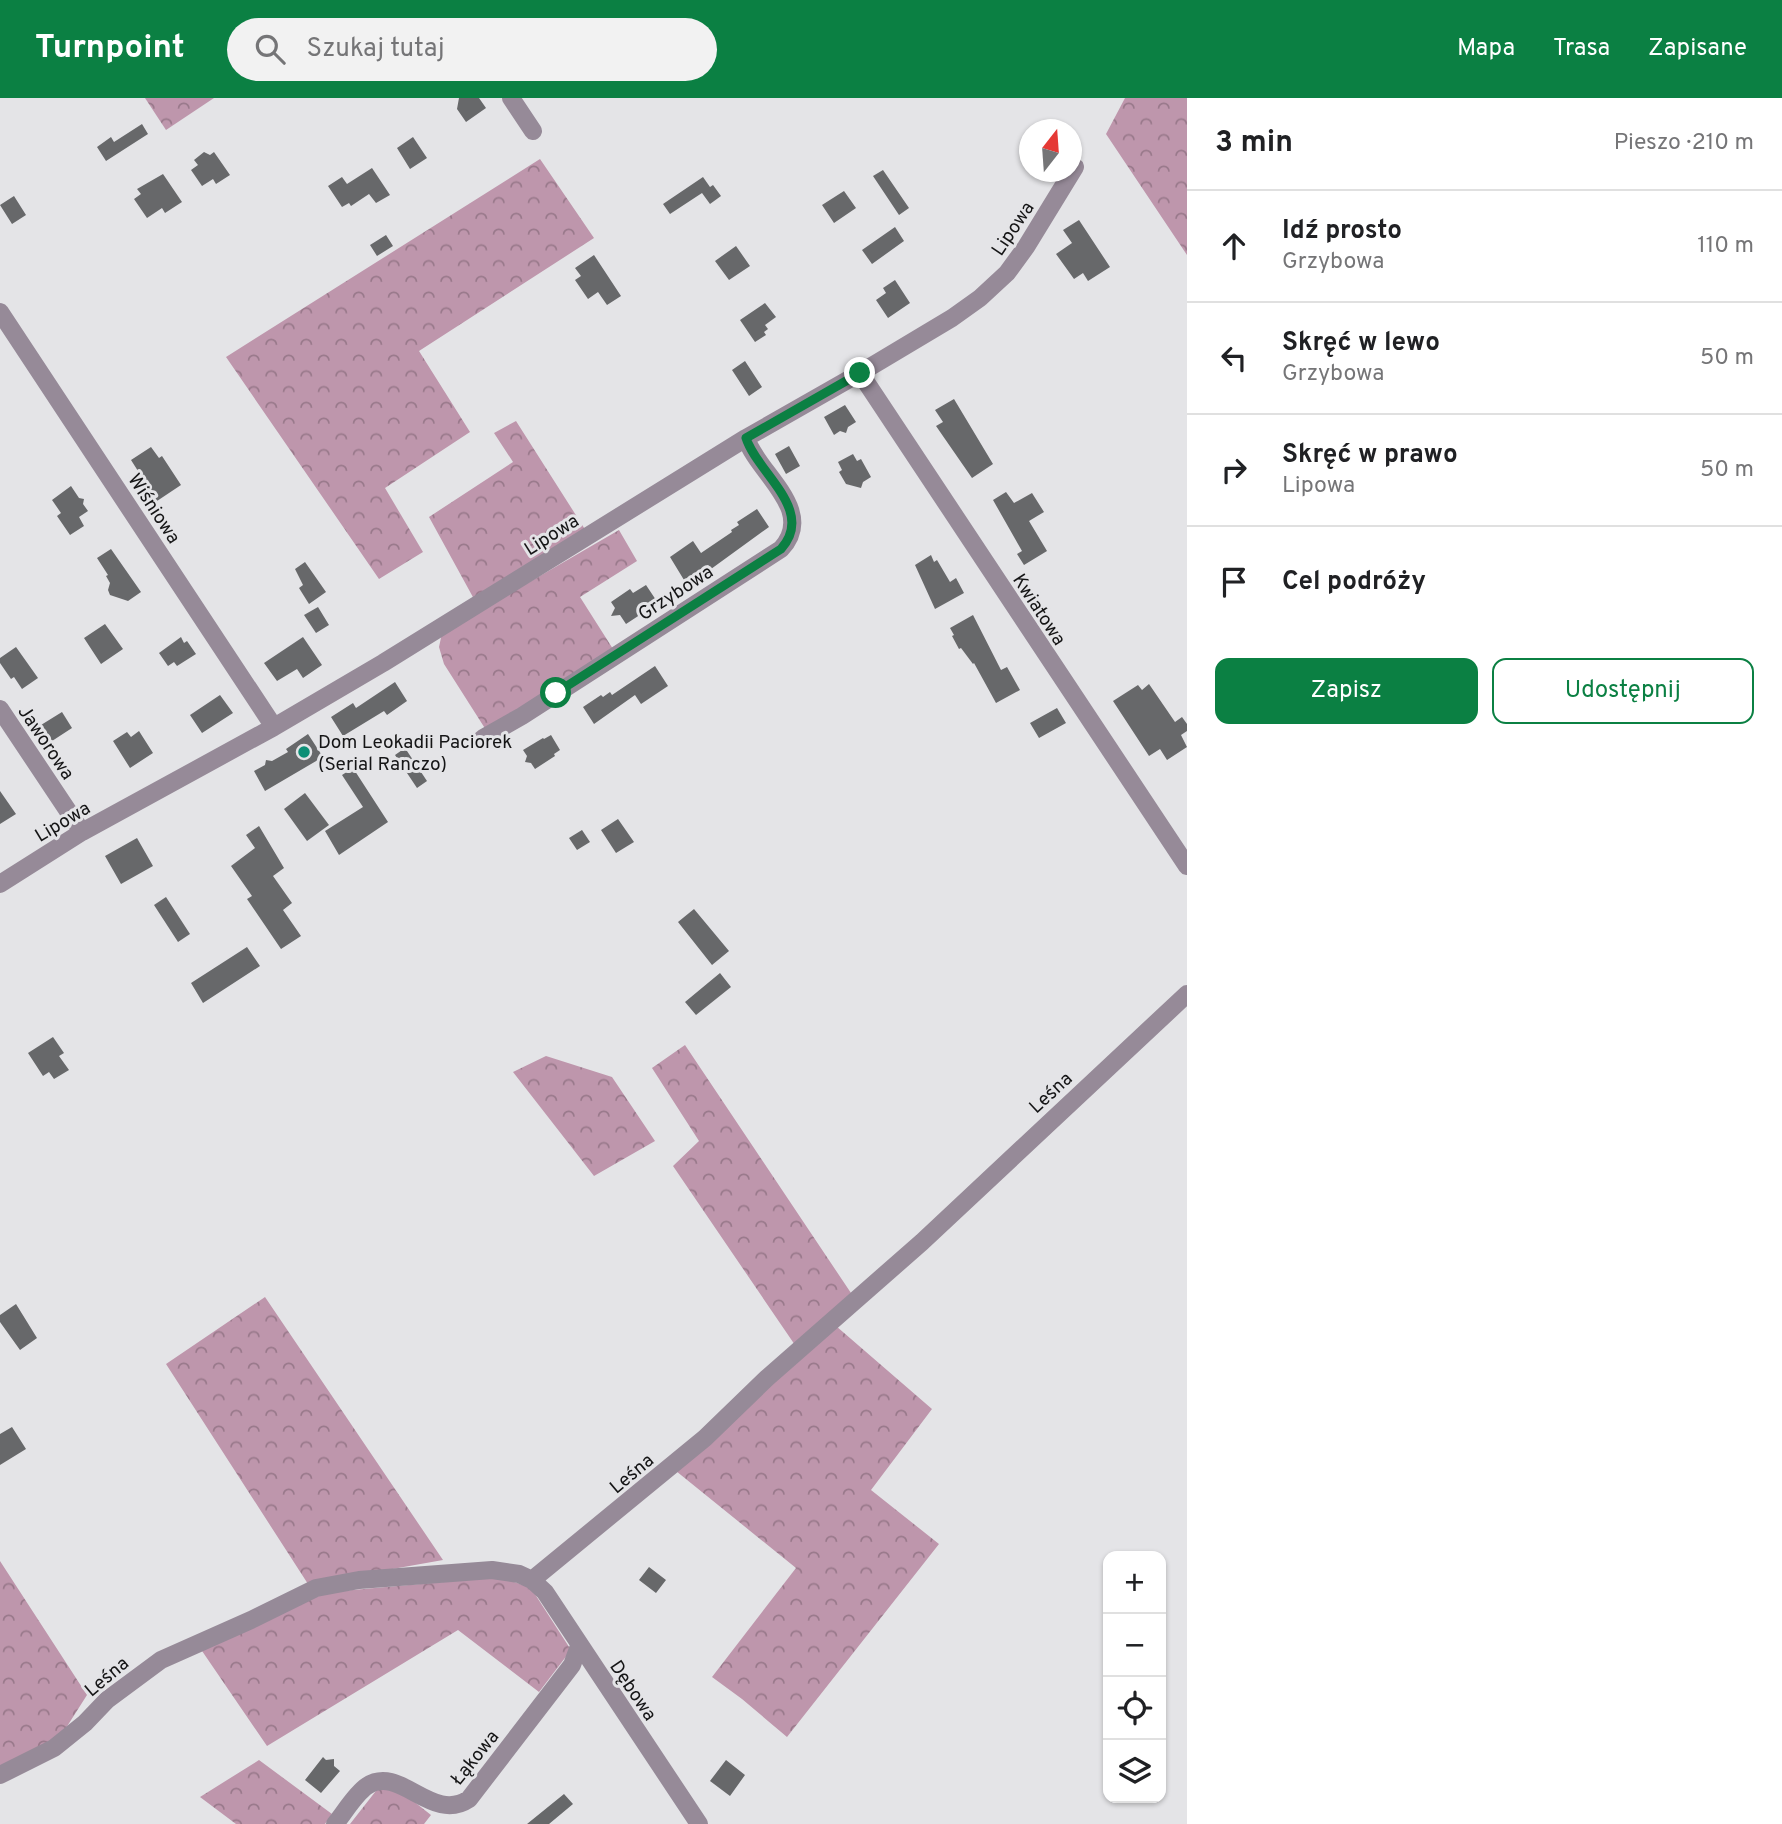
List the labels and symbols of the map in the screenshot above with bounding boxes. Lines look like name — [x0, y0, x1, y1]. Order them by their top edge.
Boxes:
north arrow — [1019, 119, 1082, 182]
street label: Lipowa — [987, 197, 1040, 261]
route end — [844, 357, 875, 388]
street label: Wiśniowa — [122, 469, 185, 549]
street label: Lipowa — [520, 510, 584, 562]
street label: Grzybowa — [634, 561, 718, 627]
street label: Kwiatowa — [1006, 570, 1070, 651]
route start — [540, 677, 571, 708]
street label: Jaworowa — [12, 701, 79, 785]
place label: Dom Leokadii Paciorek (Serial Ranczo) — [318, 731, 512, 777]
marker: Dom Leokadii Paciorek (Serial Ranczo) — [296, 744, 312, 760]
street label: Lipowa — [31, 797, 95, 849]
street label: Leśna — [1025, 1067, 1078, 1119]
street label: Leśna — [605, 1449, 659, 1500]
street label: Leśna — [80, 1652, 134, 1703]
street label: Dębowa — [603, 1656, 661, 1726]
street label: Łąkowa — [446, 1726, 505, 1791]

